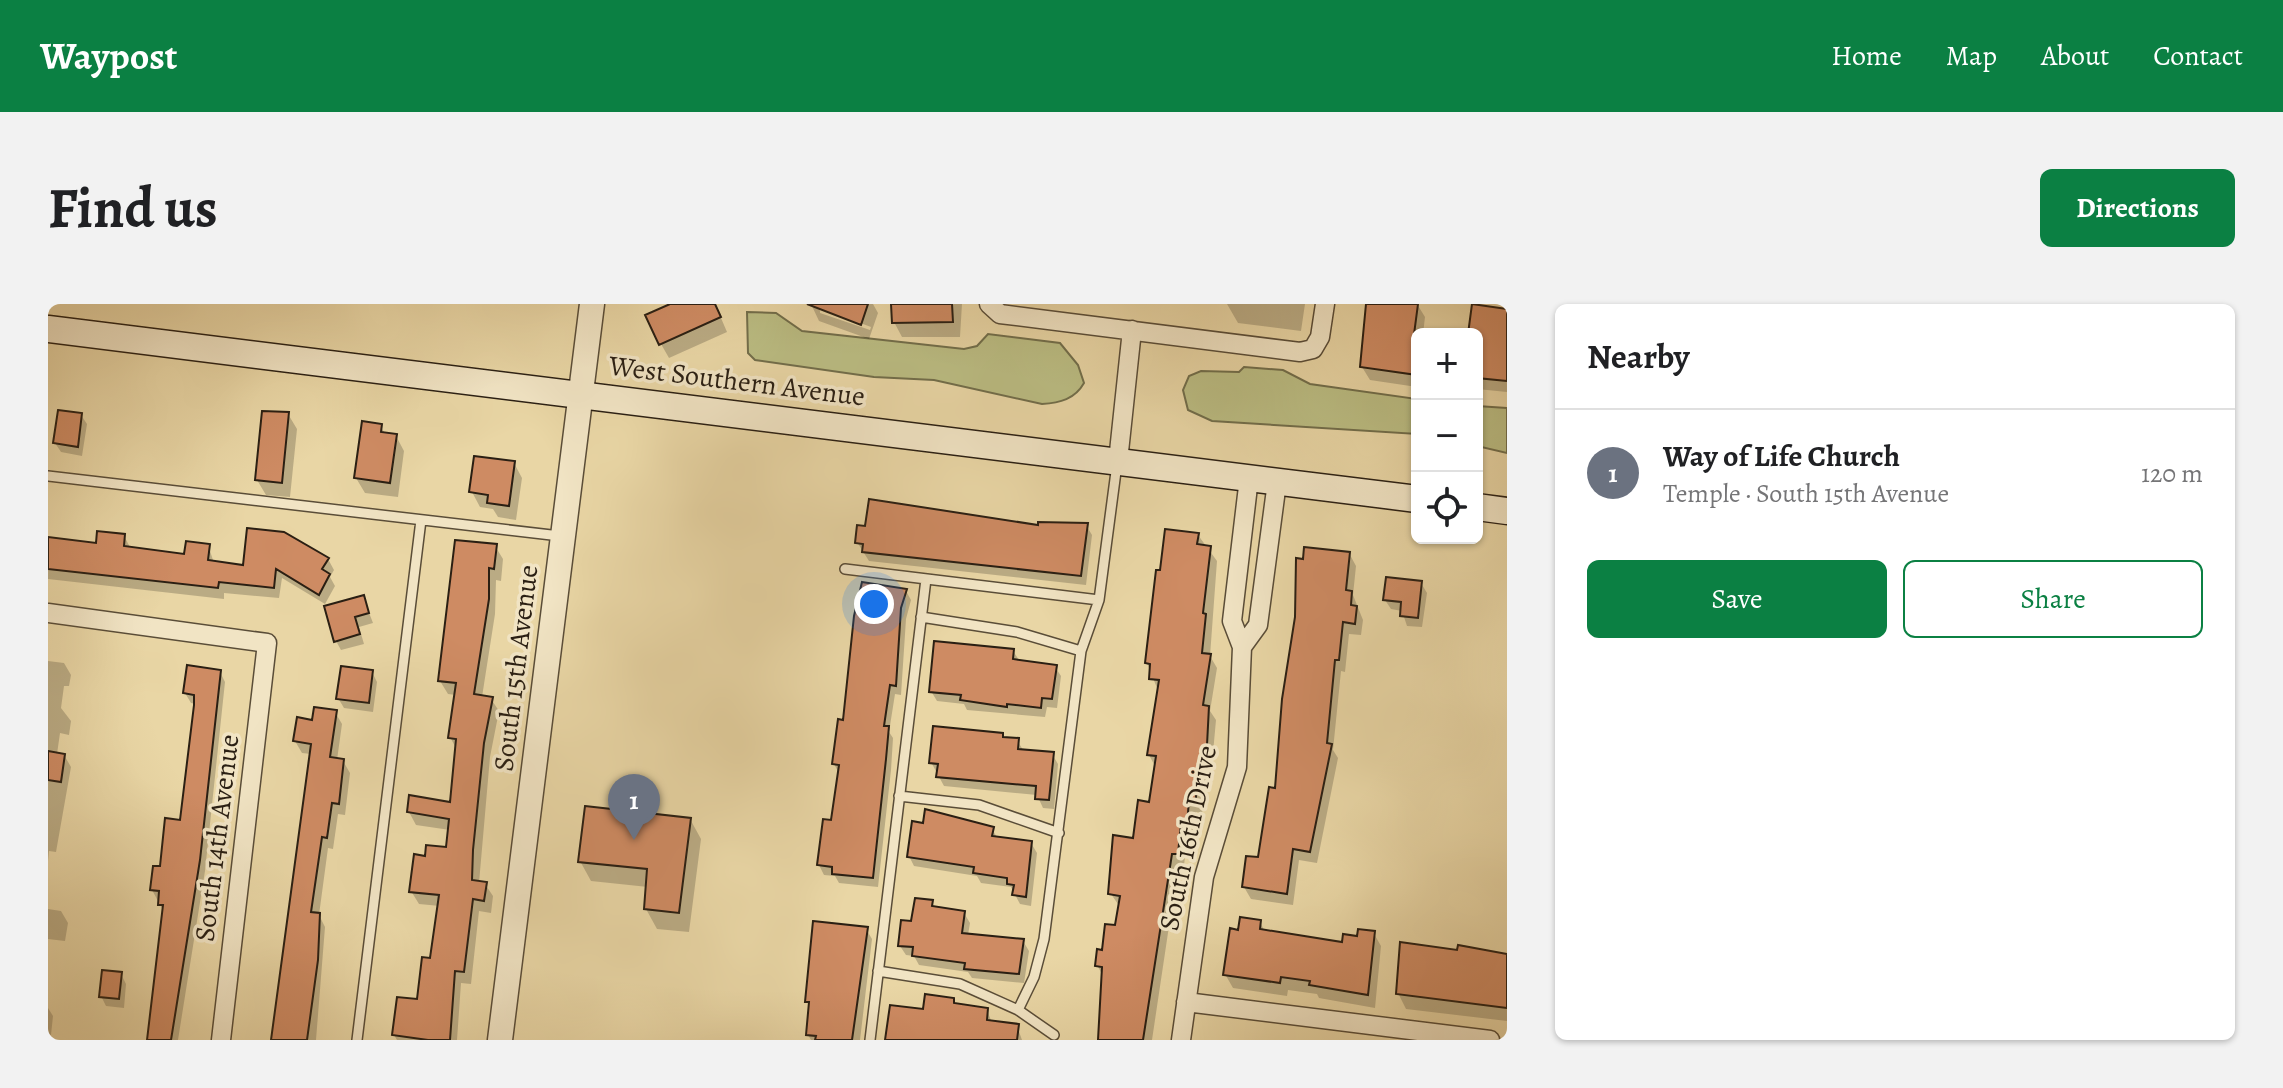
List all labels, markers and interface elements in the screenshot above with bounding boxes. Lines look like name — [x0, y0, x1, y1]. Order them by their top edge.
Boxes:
text: Waypost — [40, 30, 177, 82]
text: Home — [1831, 37, 1902, 75]
text: Map — [1946, 37, 1997, 75]
text: About — [2041, 37, 2109, 75]
text: Contact — [2153, 37, 2243, 75]
button: Directions — [2040, 169, 2235, 247]
text: Find us — [48, 170, 218, 246]
map controls — [1411, 328, 1483, 544]
button: + — [1411, 328, 1483, 400]
text: Nearby — [1587, 333, 1690, 380]
street label: West Southern Avenue — [606, 346, 867, 416]
button: − — [1411, 400, 1483, 472]
text: Way of Life Church — [1663, 436, 1900, 476]
text: 1 — [1608, 456, 1618, 491]
text: 120 m — [2141, 456, 2203, 491]
button: locate — [1411, 472, 1483, 544]
text: Temple · South 15th Avenue — [1663, 476, 1949, 511]
button: Save — [1587, 560, 1887, 638]
button: Share — [1903, 560, 2203, 638]
street label: South 15th Avenue — [484, 563, 548, 773]
your location — [854, 584, 894, 624]
street label: South 14th Avenue — [185, 732, 249, 944]
street label: South 16th Drive — [1150, 742, 1226, 934]
pin: 1 — [608, 774, 660, 840]

